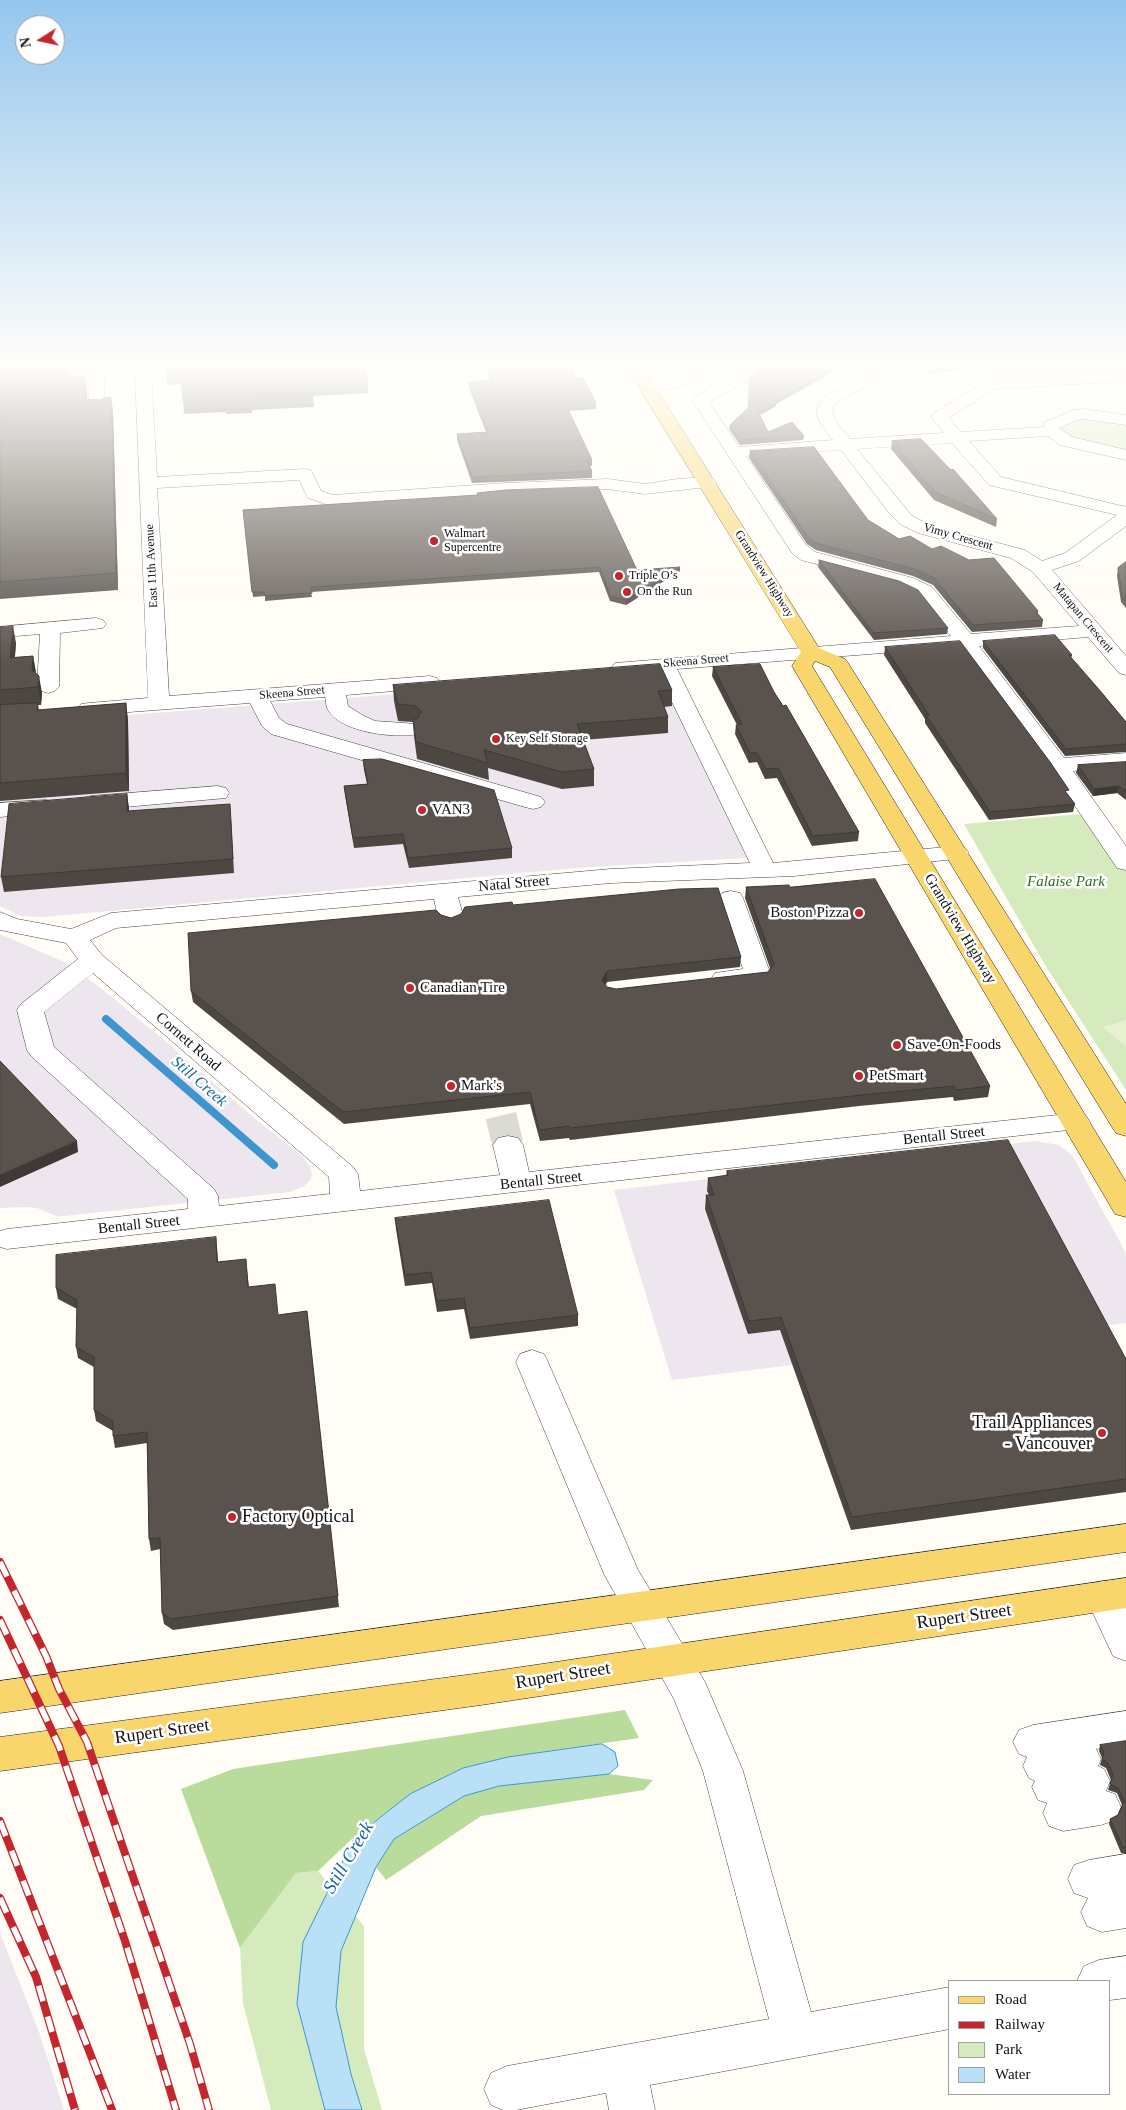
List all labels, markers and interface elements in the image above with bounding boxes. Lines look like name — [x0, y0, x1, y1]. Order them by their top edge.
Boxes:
north arrow — [15, 15, 65, 65]
text: N — [17, 36, 34, 49]
street label: Vimy Crescent — [922, 520, 994, 554]
street label: East 11th Avenue — [143, 524, 161, 608]
place label: Walmart Supercentre — [444, 527, 501, 555]
street label: Grandview Highway — [731, 528, 797, 620]
marker: Walmart Supercentre — [428, 535, 440, 547]
place label: Triple O’s — [629, 569, 678, 583]
marker: Triple O’s — [613, 570, 625, 582]
street label: Matapan Crescent — [1050, 580, 1116, 656]
place label: On the Run — [637, 585, 692, 599]
marker: On the Run — [621, 586, 633, 598]
street label: Skeena Street — [663, 651, 729, 671]
street label: Skeena Street — [259, 683, 325, 703]
place label: Key Self Storage — [506, 732, 588, 746]
marker: Key Self Storage — [490, 733, 502, 745]
place label: VAN3 — [432, 801, 470, 819]
marker: VAN3 — [416, 804, 428, 816]
street label: Grandview Highway — [920, 871, 1000, 987]
street label: Natal Street — [478, 872, 550, 896]
park label: Falaise Park — [1027, 873, 1105, 891]
place label: Boston Pizza — [770, 904, 849, 922]
marker: Boston Pizza — [853, 907, 865, 919]
place label: Canadian Tire — [420, 979, 505, 997]
marker: Canadian Tire — [404, 982, 416, 994]
street label: Cornett Road — [152, 1009, 224, 1075]
place label: Save-On-Foods — [907, 1036, 1001, 1054]
marker: Save-On-Foods — [891, 1039, 903, 1051]
water label: Still Creek — [167, 1053, 231, 1111]
place label: PetSmart — [869, 1067, 924, 1085]
marker: PetSmart — [853, 1070, 865, 1082]
place label: Mark's — [461, 1077, 502, 1095]
marker: Mark's — [445, 1080, 457, 1092]
street label: Bentall Street — [902, 1123, 986, 1149]
street label: Bentall Street — [499, 1168, 583, 1194]
street label: Bentall Street — [97, 1212, 181, 1238]
place label: Trail Appliances - Vancouver — [972, 1412, 1092, 1455]
marker: Trail Appliances - Vancouver — [1096, 1427, 1108, 1439]
place label: Factory Optical — [242, 1506, 354, 1528]
marker: Factory Optical — [226, 1511, 238, 1523]
street label: Rupert Street — [915, 1600, 1013, 1634]
street label: Rupert Street — [514, 1658, 612, 1694]
street label: Rupert Street — [113, 1715, 211, 1749]
water label: Still Creek — [319, 1818, 379, 1898]
legend — [948, 1980, 1111, 2095]
text: Road — [995, 1991, 1027, 2007]
text: Railway — [995, 2016, 1045, 2032]
text: Park — [995, 2041, 1023, 2057]
text: Water — [995, 2066, 1030, 2082]

